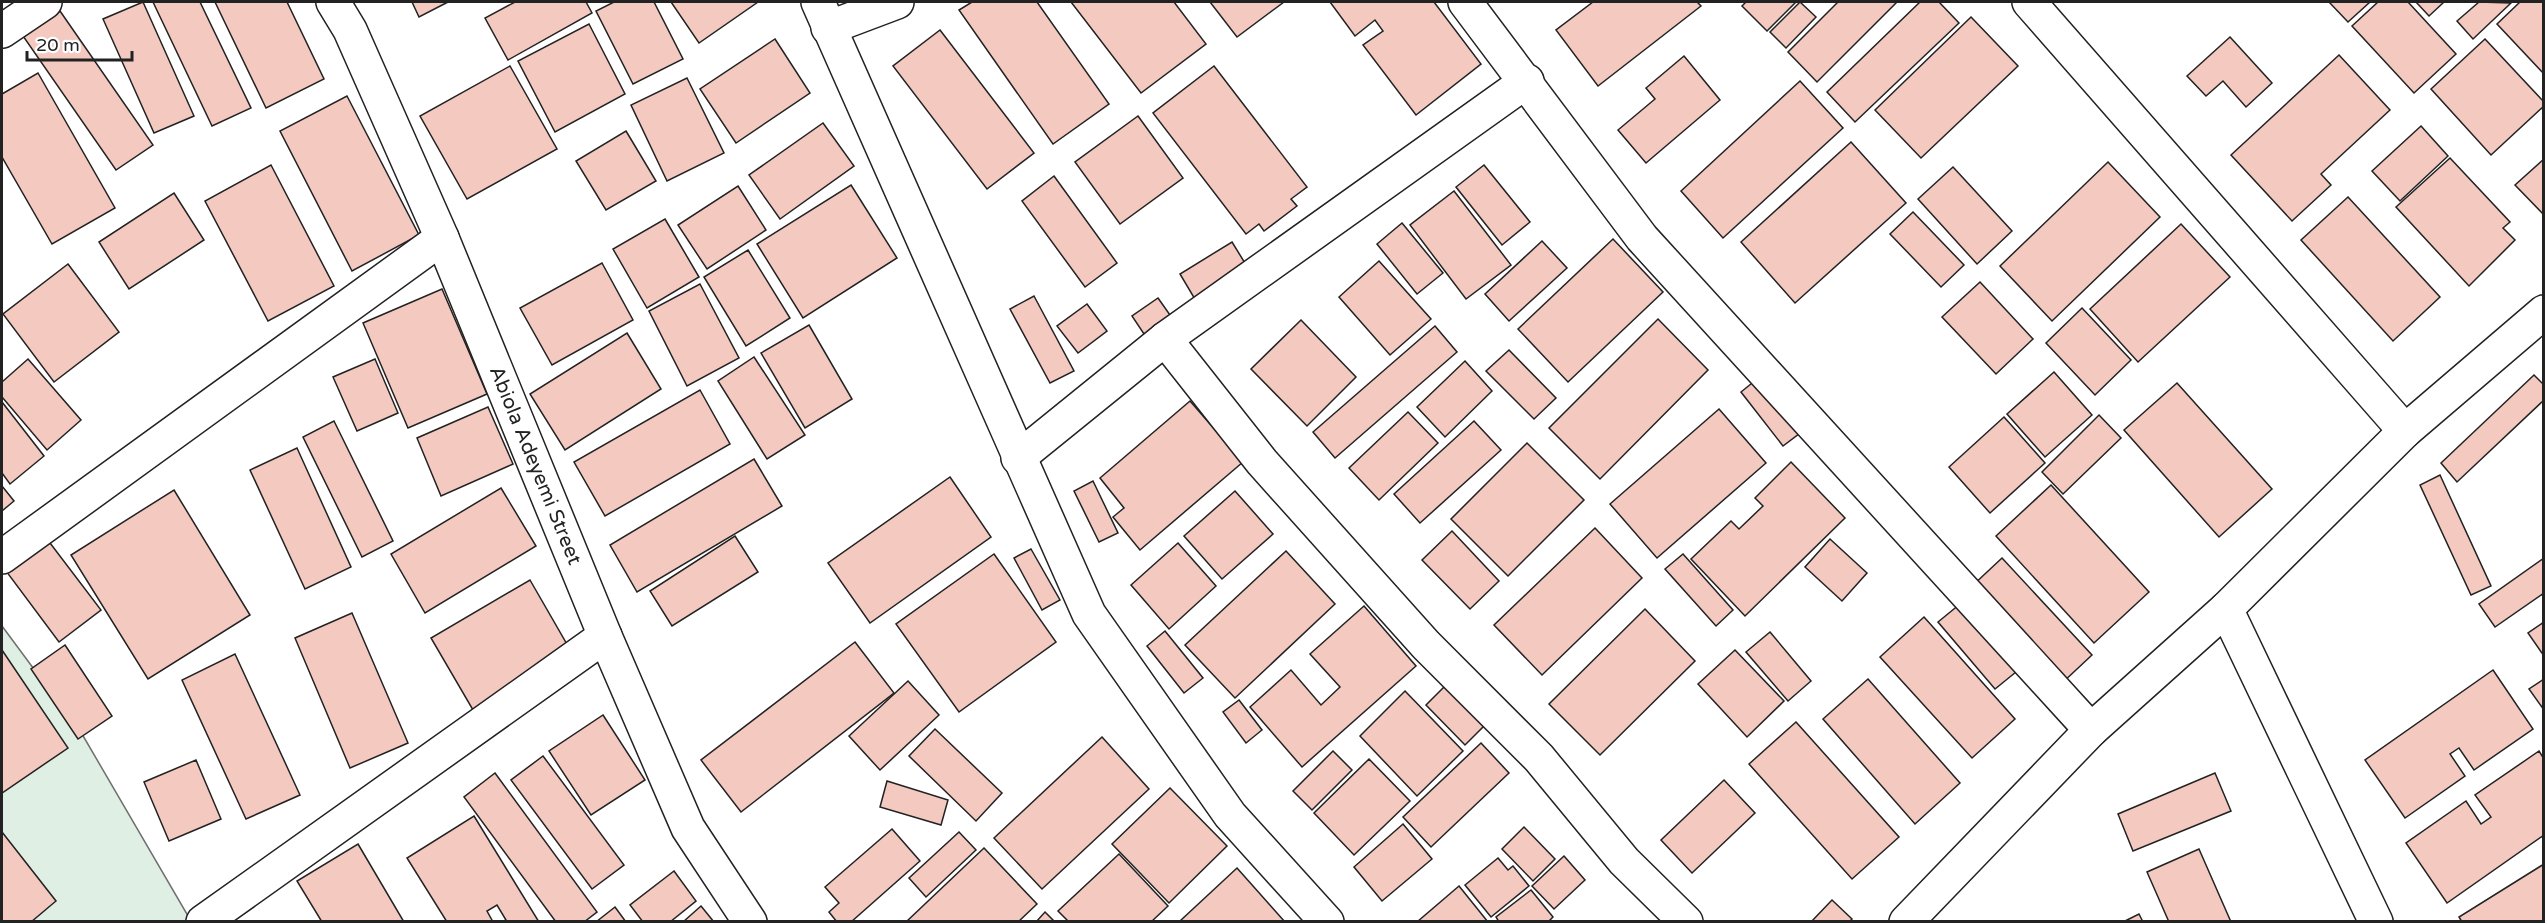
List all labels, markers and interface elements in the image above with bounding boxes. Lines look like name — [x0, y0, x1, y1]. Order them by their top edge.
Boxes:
scale bar — [27, 24, 132, 62]
text: 20 m — [36, 34, 80, 56]
street label: Abiola Adeyemi Street — [484, 363, 587, 569]

